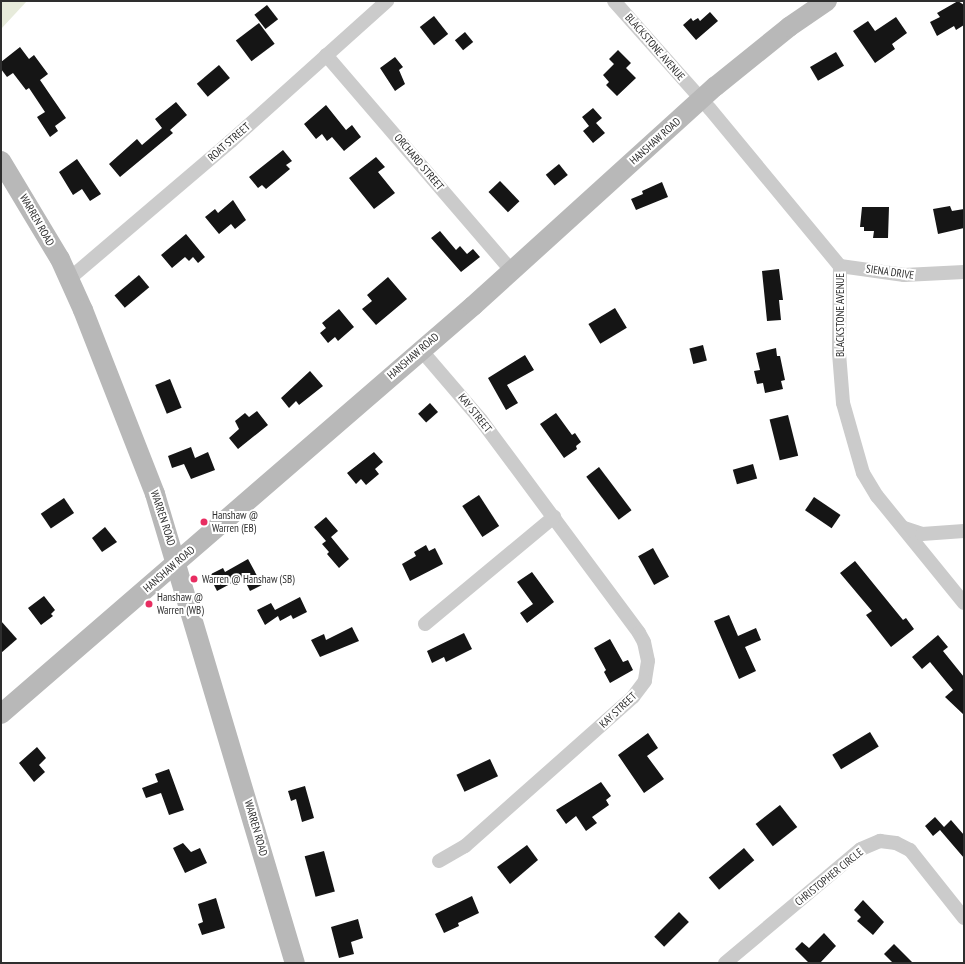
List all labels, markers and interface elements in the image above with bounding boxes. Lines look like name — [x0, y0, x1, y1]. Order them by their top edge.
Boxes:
street label: BLACKSTONE AVENUE — [622, 11, 688, 83]
street label: HANSHAW ROAD — [627, 115, 683, 167]
street label: ROAT STREET — [205, 120, 253, 164]
street label: ORCHARD STREET — [392, 131, 446, 193]
street label: WARREN ROAD — [17, 192, 57, 248]
street label: SIENA DRIVE — [865, 262, 915, 282]
street label: BLACKSTONE AVENUE — [833, 273, 847, 357]
street label: HANSHAW ROAD — [385, 330, 441, 382]
street label: KAY STREET — [455, 391, 495, 435]
street label: WARREN ROAD — [148, 489, 178, 547]
place label: Hanshaw @ Warren (EB) — [212, 509, 258, 535]
marker: Hanshaw @ Warren (EB) — [199, 517, 209, 527]
street label: HANSHAW ROAD — [141, 543, 197, 595]
place label: Warren @ Hanshaw (SB) — [202, 572, 295, 586]
marker: Warren @ Hanshaw (SB) — [189, 574, 199, 584]
place label: Hanshaw @ Warren (WB) — [157, 591, 204, 617]
marker: Hanshaw @ Warren (WB) — [144, 599, 154, 609]
street label: KAY STREET — [597, 689, 639, 731]
street label: WARREN ROAD — [242, 798, 270, 858]
street label: CHRISTOPHER CIRCLE — [792, 845, 866, 909]

